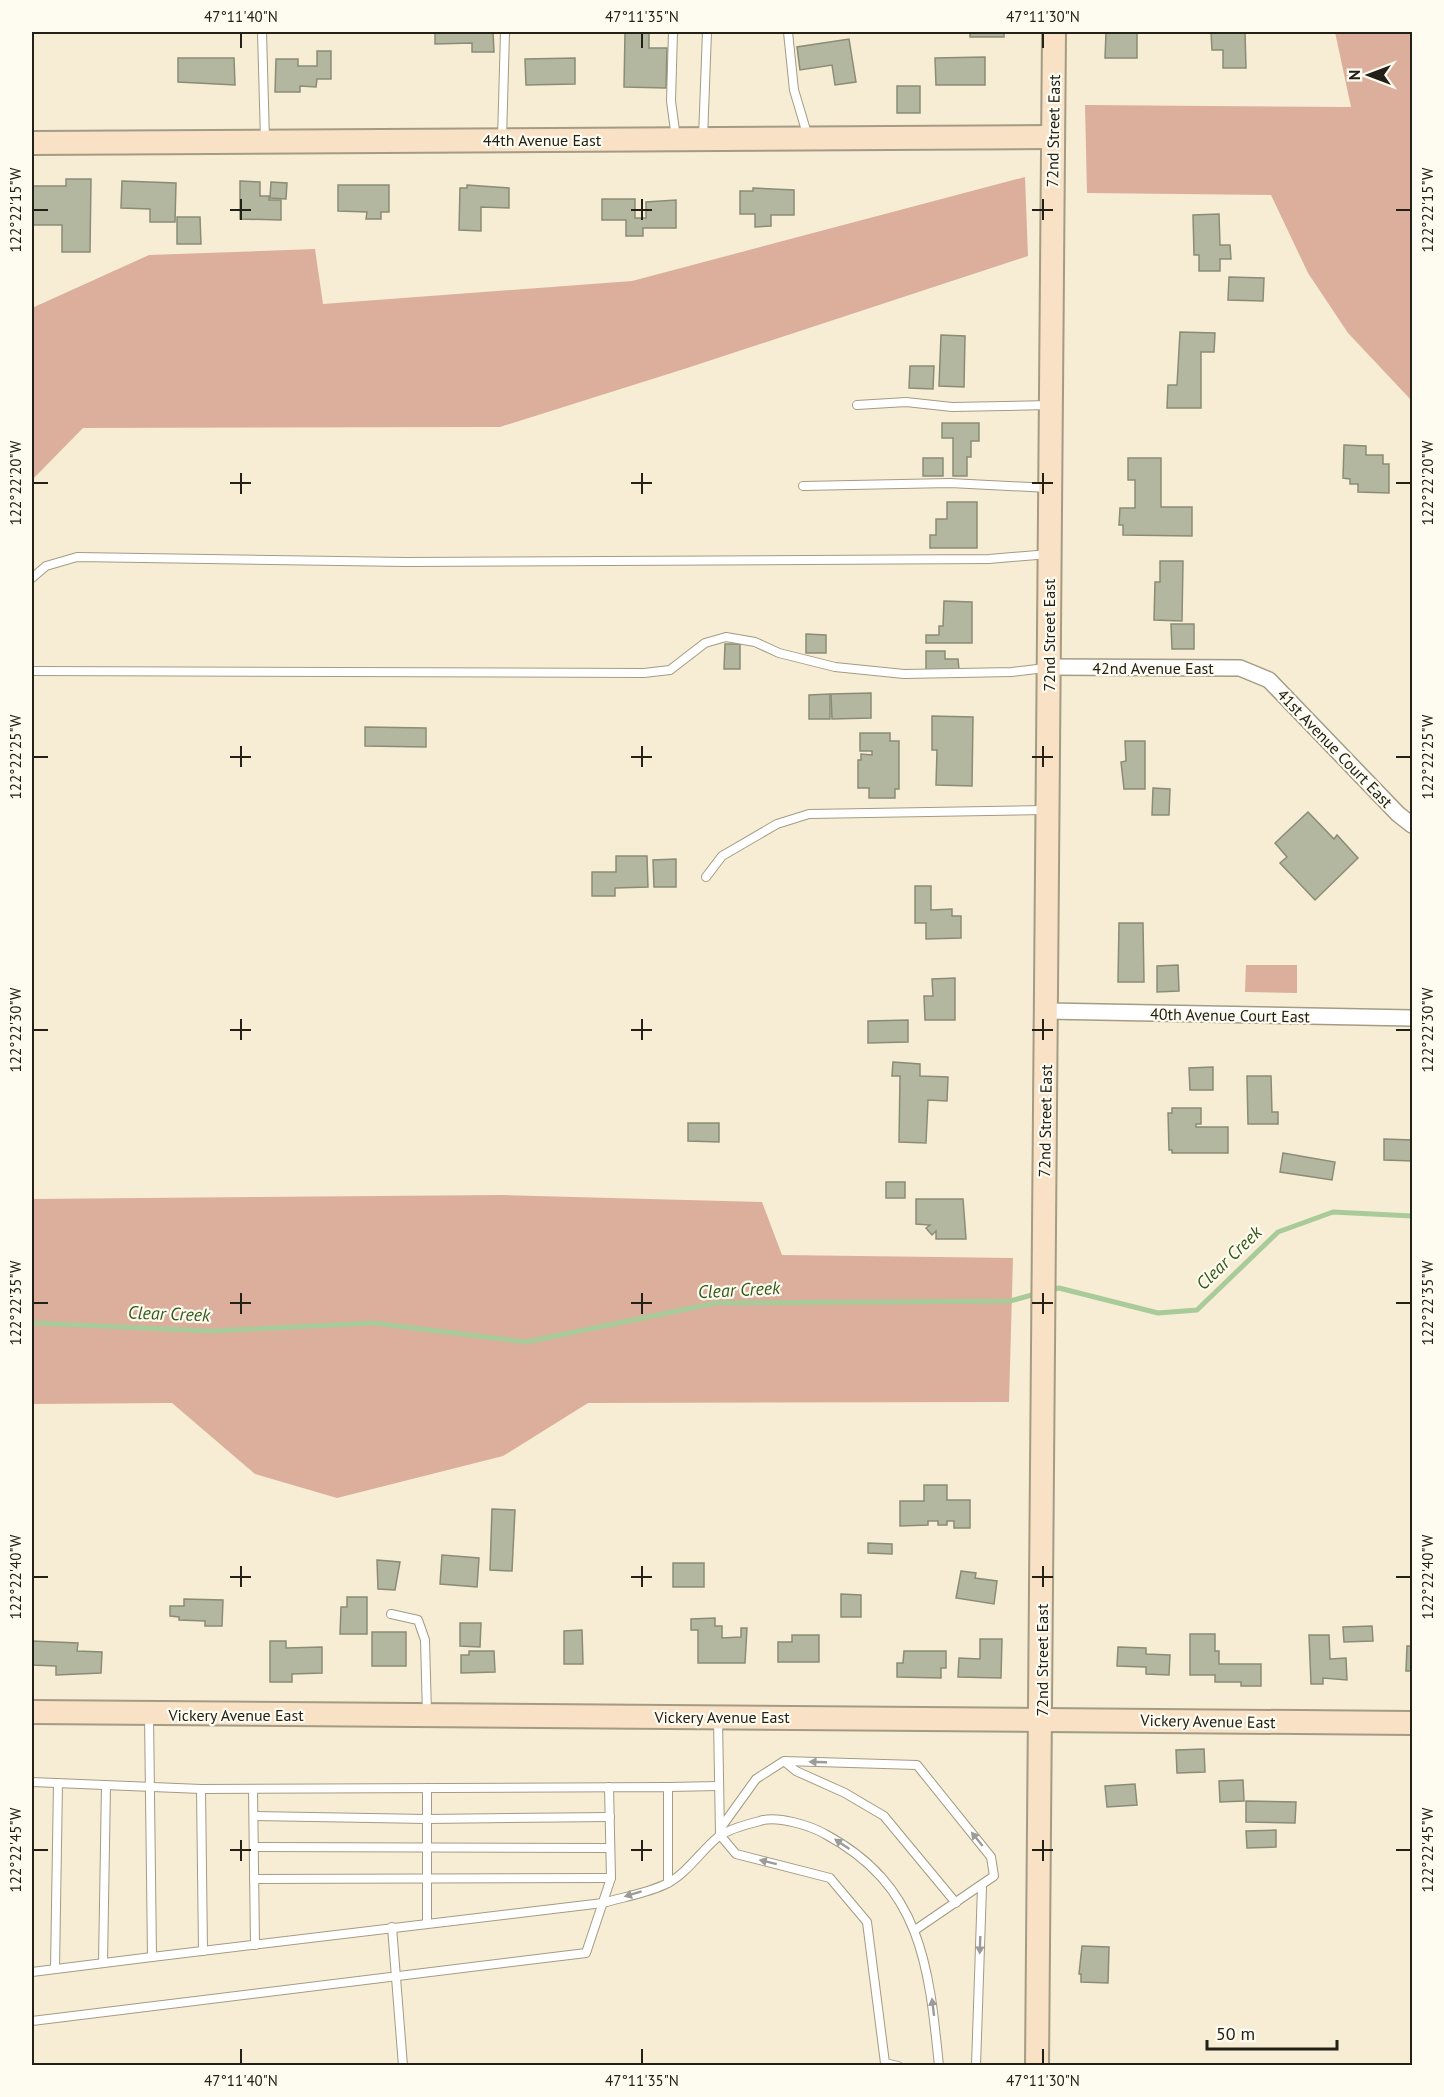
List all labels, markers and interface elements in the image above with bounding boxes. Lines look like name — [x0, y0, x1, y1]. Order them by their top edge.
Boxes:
text: 47°11'40"N — [204, 7, 278, 26]
text: 47°11'35"N — [605, 7, 679, 26]
text: 47°11'30"N — [1006, 7, 1080, 26]
north arrow — [1339, 45, 1399, 105]
text: N — [1344, 70, 1364, 80]
street label: 72nd Street East — [1042, 74, 1064, 188]
street label: 44th Avenue East — [483, 130, 602, 150]
text: 122°22'15"W — [6, 167, 25, 252]
text: 122°22'15"W — [1418, 167, 1437, 252]
text: 122°22'20"W — [6, 440, 25, 525]
text: 122°22'20"W — [1418, 440, 1437, 525]
street label: 72nd Street East — [1039, 578, 1059, 691]
street label: 42nd Avenue East — [1092, 658, 1214, 678]
street label: 41st Avenue Court East — [1273, 684, 1397, 812]
text: 122°22'25"W — [6, 714, 25, 799]
text: 122°22'25"W — [1418, 714, 1437, 799]
text: 122°22'30"W — [6, 987, 25, 1072]
text: 122°22'30"W — [1418, 987, 1437, 1072]
street label: 40th Avenue Court East — [1150, 1004, 1311, 1026]
street label: 72nd Street East — [1034, 1064, 1056, 1178]
water label: Clear Creek — [1191, 1220, 1267, 1295]
text: 122°22'35"W — [6, 1260, 25, 1345]
text: 122°22'35"W — [1418, 1260, 1437, 1345]
water label: Clear Creek — [697, 1276, 782, 1303]
water label: Clear Creek — [127, 1301, 211, 1326]
text: 122°22'40"W — [6, 1534, 25, 1619]
text: 122°22'40"W — [1418, 1534, 1437, 1619]
street label: 72nd Street East — [1032, 1603, 1052, 1716]
street label: Vickery Avenue East — [167, 1705, 304, 1725]
street label: Vickery Avenue East — [653, 1707, 790, 1727]
street label: Vickery Avenue East — [1139, 1710, 1276, 1732]
one-way arrow — [808, 1758, 827, 1767]
text: 122°22'45"W — [6, 1807, 25, 1892]
text: 122°22'45"W — [1418, 1807, 1437, 1892]
one-way arrow — [971, 1832, 983, 1847]
one-way arrow — [833, 1838, 850, 1849]
one-way arrow — [759, 1857, 777, 1867]
one-way arrow — [624, 1890, 642, 1899]
one-way arrow — [975, 1936, 985, 1955]
one-way arrow — [928, 1998, 938, 2017]
scale bar — [1207, 2013, 1338, 2051]
text: 50 m — [1216, 2022, 1255, 2045]
text: 47°11'40"N — [204, 2071, 278, 2090]
text: 47°11'35"N — [605, 2071, 679, 2090]
text: 47°11'30"N — [1006, 2071, 1080, 2090]

